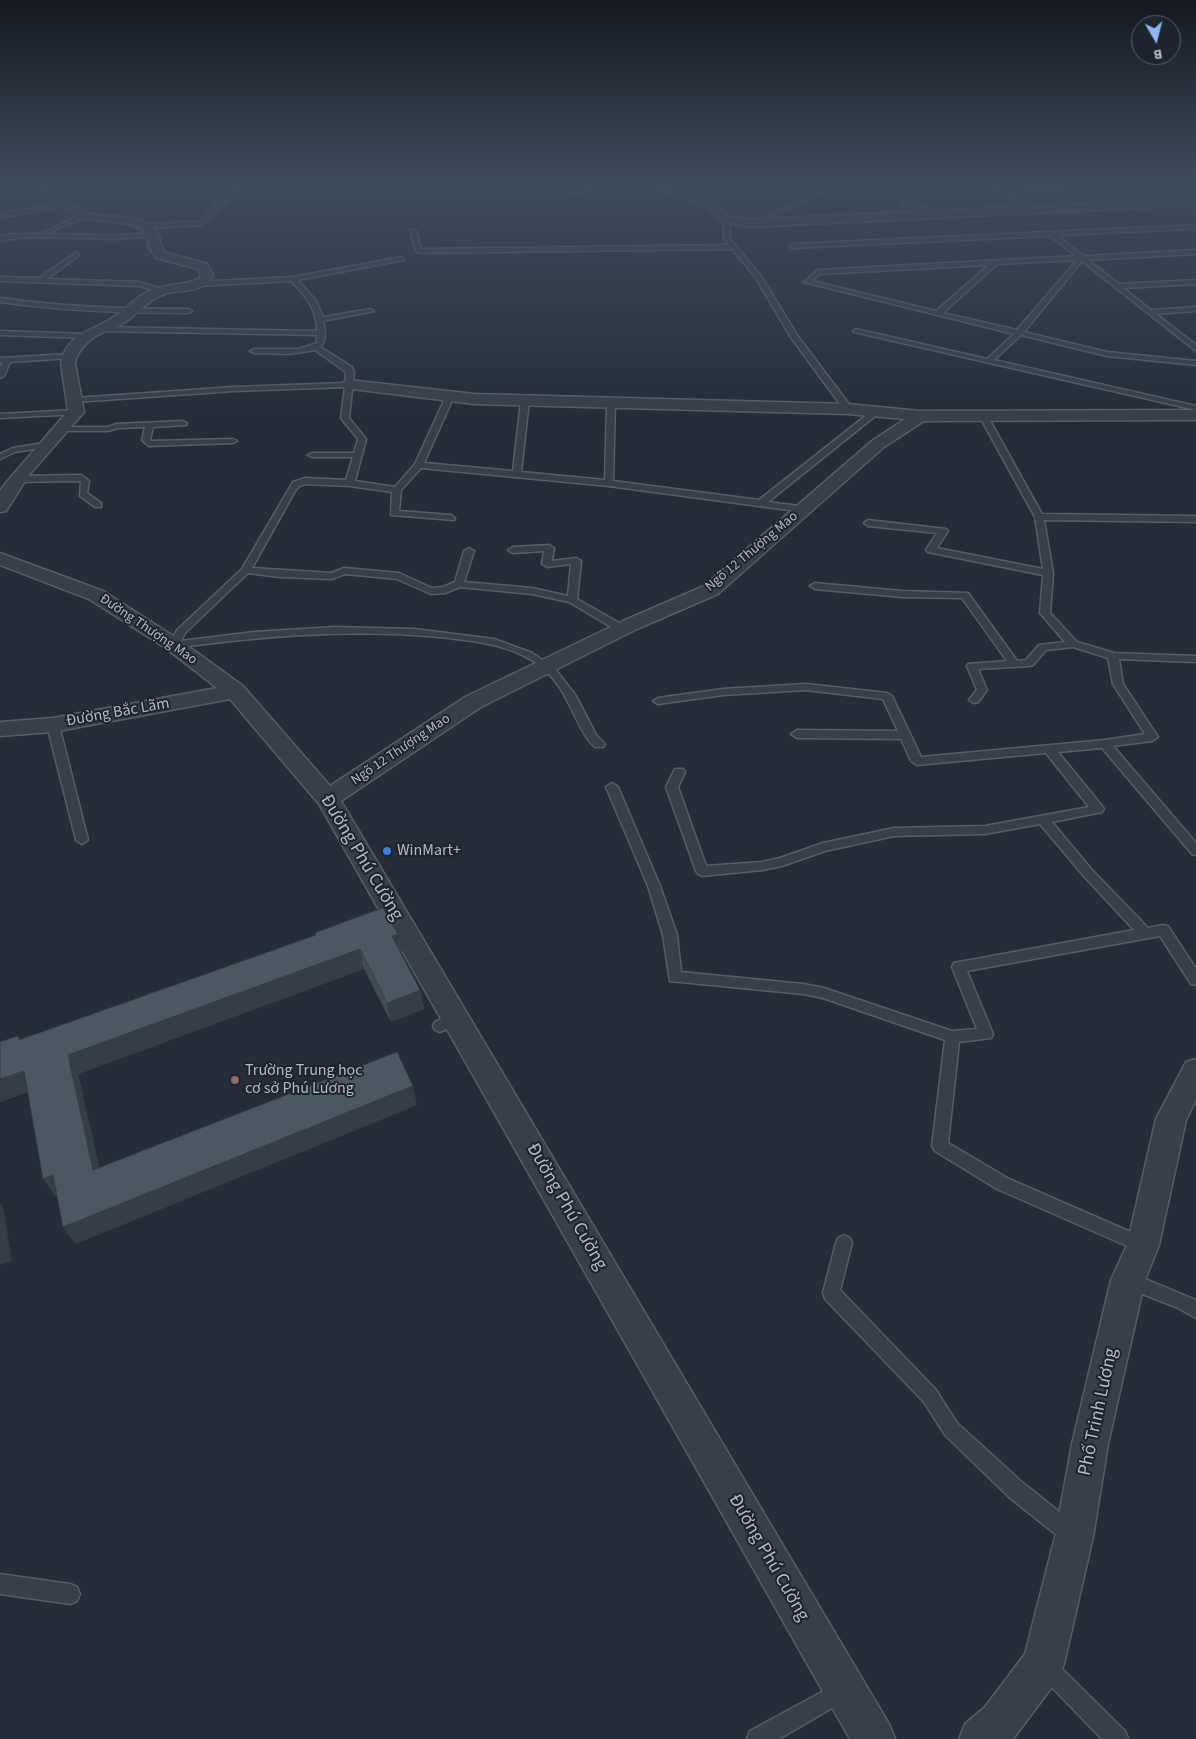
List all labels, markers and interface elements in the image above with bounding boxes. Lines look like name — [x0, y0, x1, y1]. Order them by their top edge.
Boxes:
north arrow — [1131, 15, 1181, 65]
text: B — [1152, 43, 1164, 64]
street label: Ngõ 12 Thượng Mao — [702, 508, 802, 596]
street label: Đường Thượng Mao — [96, 591, 200, 669]
street label: Đường Bắc Lãm — [65, 694, 171, 732]
street label: Ngõ 12 Thượng Mao — [348, 711, 454, 789]
street label: Đường Phú Cường — [314, 791, 408, 925]
place label: WinMart+ — [397, 841, 461, 861]
marker: WinMart+ — [381, 845, 393, 857]
place label: Trường Trung học cơ sở Phú Lương — [245, 1061, 363, 1099]
marker: Trường Trung học cơ sở Phú Lương — [229, 1074, 241, 1086]
street label: Đường Phú Cường — [520, 1139, 612, 1275]
street label: Phố Trinh Lương — [1074, 1346, 1124, 1478]
street label: Đường Phú Cường — [722, 1490, 814, 1626]

